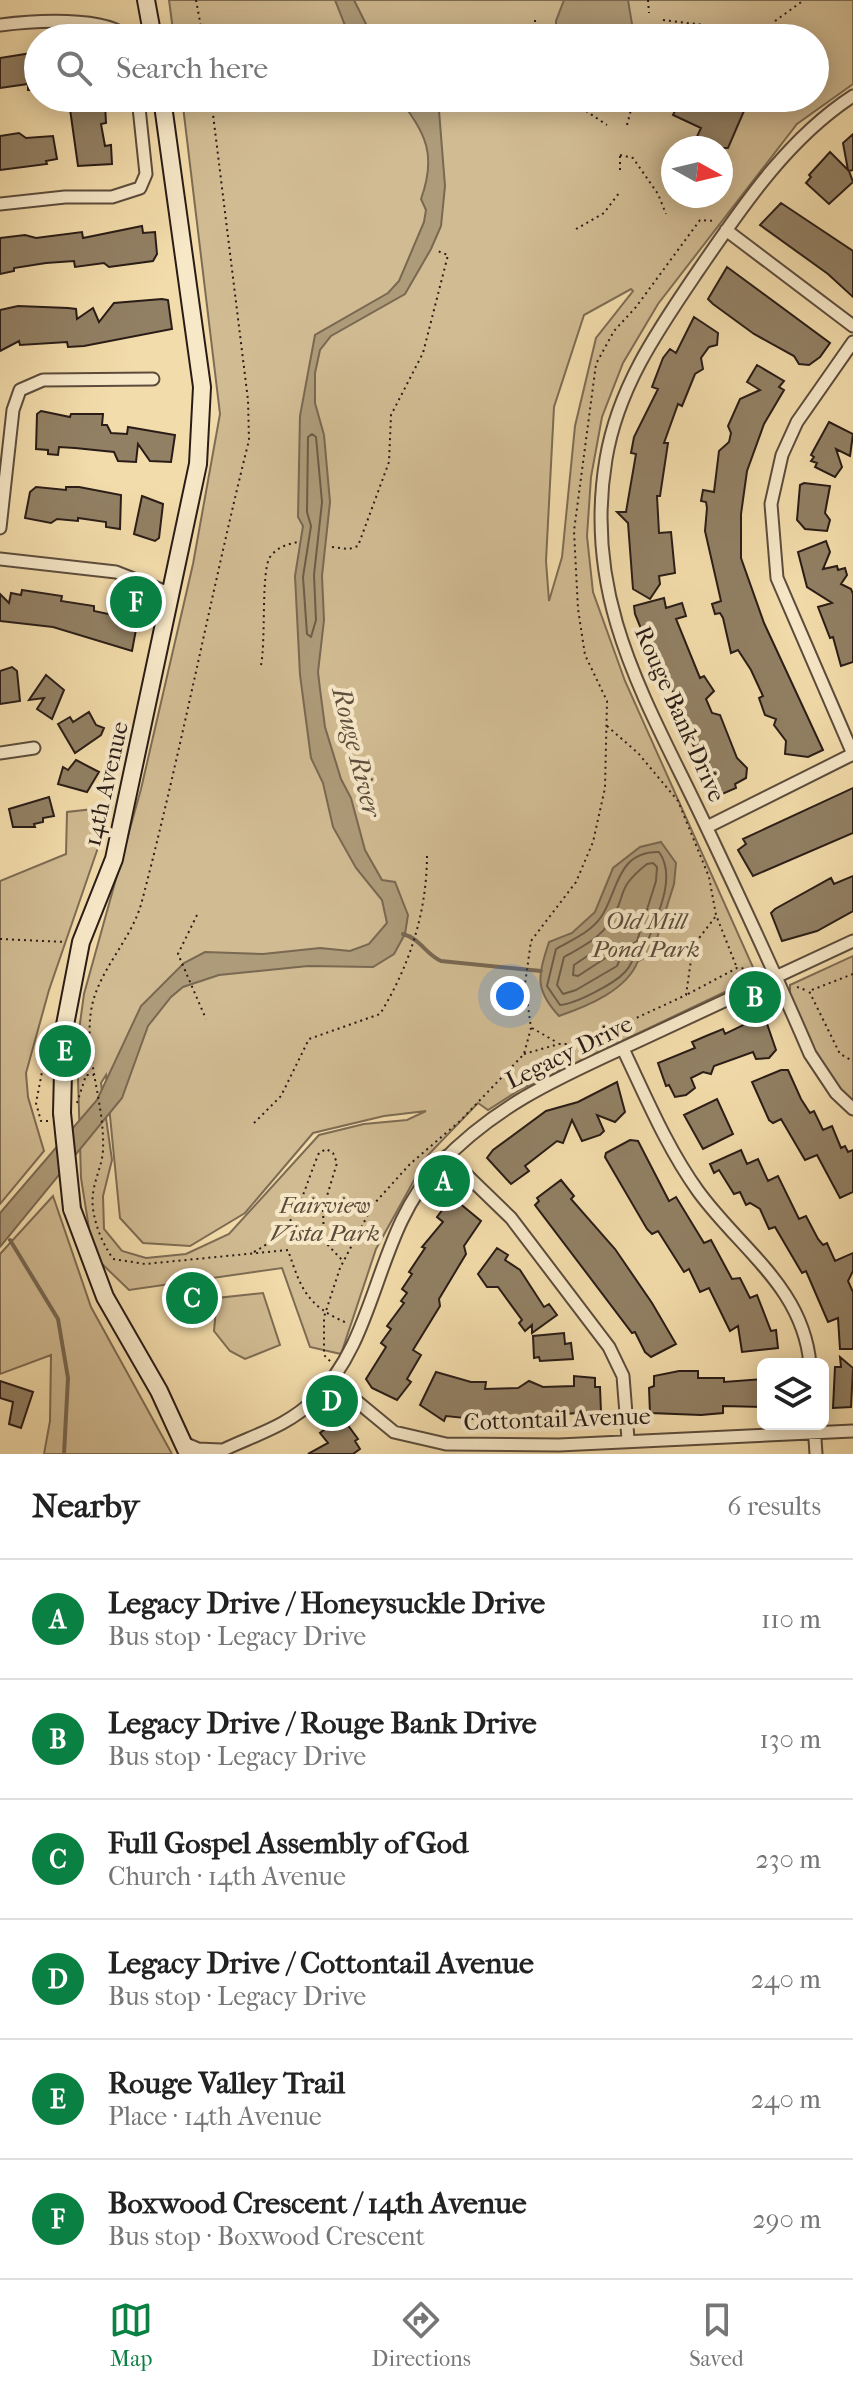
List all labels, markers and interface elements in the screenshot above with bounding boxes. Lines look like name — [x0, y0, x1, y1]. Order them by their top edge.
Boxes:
search box — [24, 24, 829, 112]
icon: search — [52, 46, 96, 90]
text: Search here — [116, 51, 268, 86]
north arrow — [661, 136, 733, 208]
pin: F — [110, 572, 162, 632]
street label: Rouge Bank Drive — [629, 622, 731, 806]
water label: Rouge River — [325, 682, 388, 822]
street label: 14th Avenue — [78, 719, 134, 849]
park label: Old Mill Pond Park — [591, 907, 700, 963]
pin: B — [729, 967, 781, 1027]
your location — [490, 976, 530, 1016]
street label: Legacy Drive — [501, 1009, 637, 1095]
pin: E — [39, 1021, 91, 1081]
pin: A — [418, 1151, 470, 1211]
park label: Fairview Vista Park — [270, 1191, 380, 1247]
pin: C — [166, 1268, 218, 1328]
map controls — [757, 1358, 829, 1430]
button: layers — [757, 1358, 829, 1430]
pin: D — [306, 1371, 358, 1431]
street label: Cottontail Avenue — [463, 1402, 651, 1436]
text: Nearby — [32, 1486, 139, 1526]
text: 6 results — [727, 1491, 821, 1522]
text: Legacy Drive / Honeysuckle Drive — [108, 1586, 545, 1621]
text: A — [50, 1604, 66, 1635]
text: 110 m — [761, 1604, 821, 1635]
text: Bus stop · Legacy Drive — [108, 1621, 366, 1652]
text: Legacy Drive / Rouge Bank Drive — [108, 1706, 536, 1741]
text: B — [50, 1724, 66, 1755]
text: 130 m — [760, 1724, 821, 1755]
text: Bus stop · Legacy Drive — [108, 1741, 366, 1772]
text: Full Gospel Assembly of God — [108, 1826, 468, 1861]
text: C — [49, 1844, 67, 1875]
text: 230 m — [755, 1844, 821, 1875]
text: Church · 14th Avenue — [108, 1861, 346, 1892]
text: Legacy Drive / Cottontail Avenue — [108, 1946, 534, 1981]
text: D — [48, 1964, 68, 1995]
text: 240 m — [751, 1964, 821, 1995]
text: Bus stop · Legacy Drive — [108, 1981, 366, 2012]
text: Rouge Valley Trail — [108, 2066, 345, 2101]
text: E — [50, 2084, 66, 2115]
text: 240 m — [751, 2084, 821, 2115]
text: Place · 14th Avenue — [108, 2101, 322, 2132]
text: Boxwood Crescent / 14th Avenue — [108, 2186, 527, 2221]
text: F — [51, 2204, 65, 2235]
text: 290 m — [752, 2204, 821, 2235]
text: Bus stop · Boxwood Crescent — [108, 2221, 425, 2252]
tab: Map — [109, 2298, 153, 2372]
tab: Directions — [372, 2298, 471, 2372]
tab: Saved — [689, 2298, 744, 2372]

